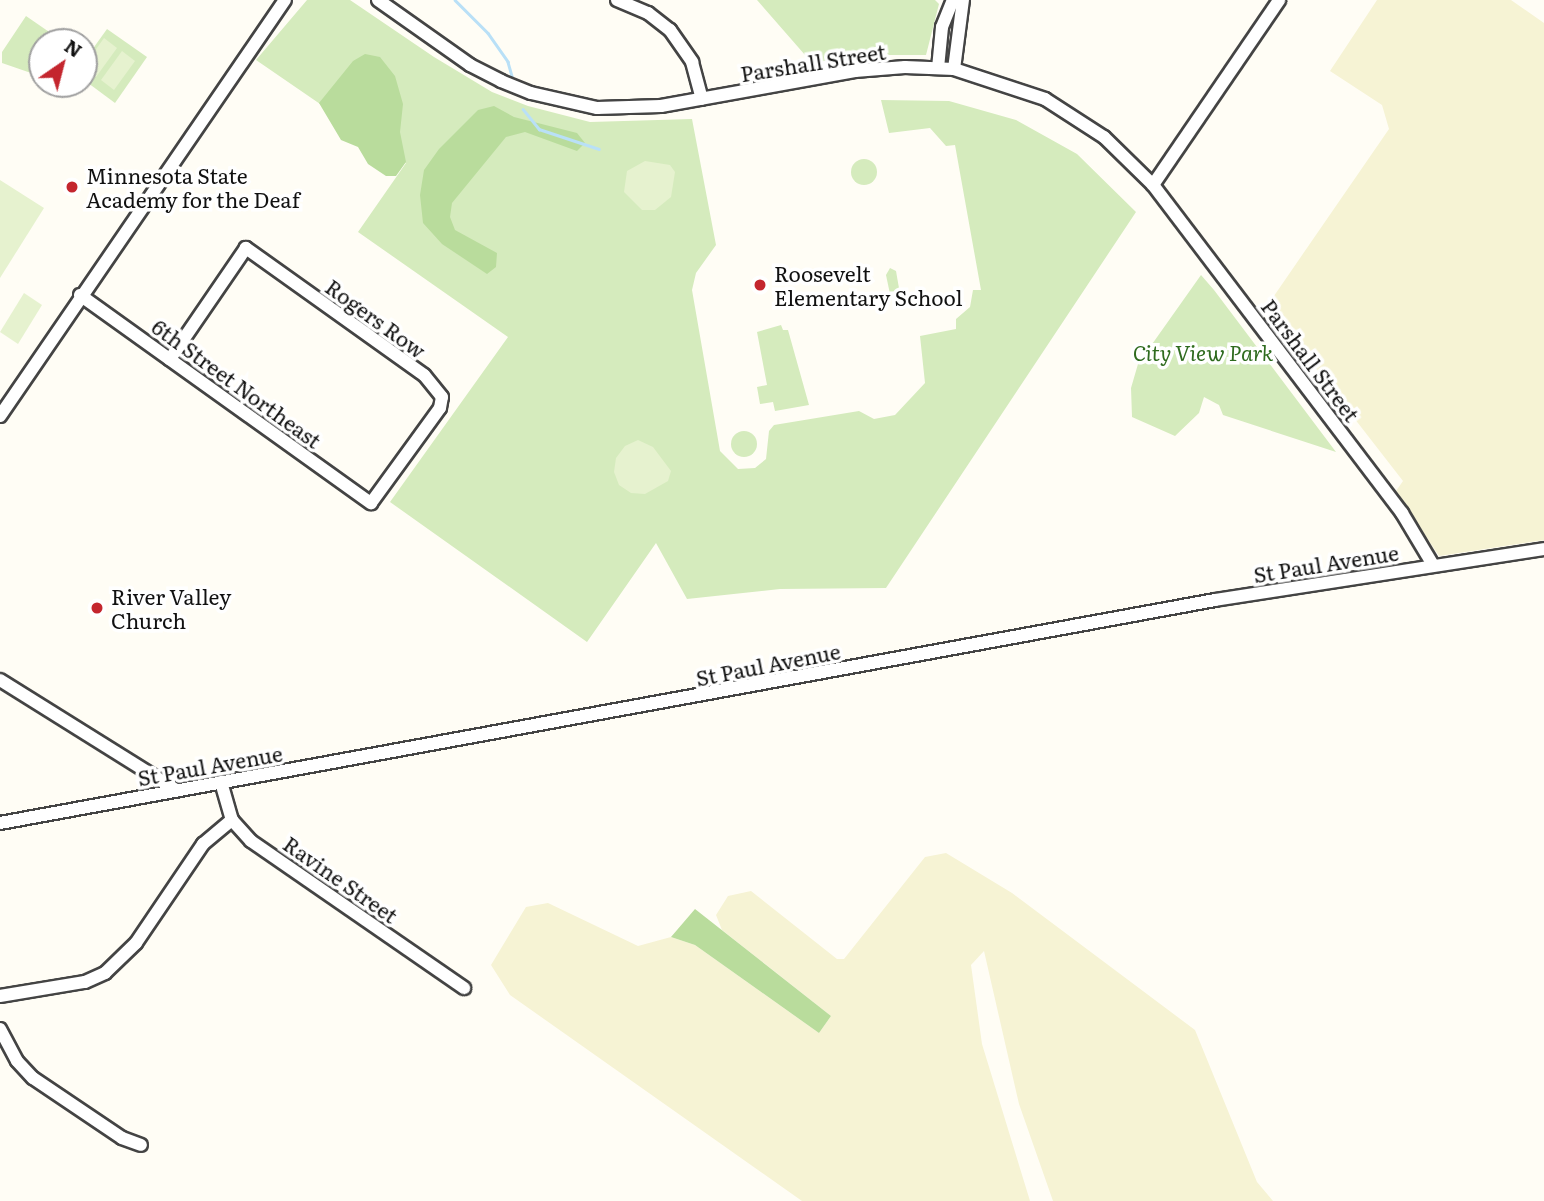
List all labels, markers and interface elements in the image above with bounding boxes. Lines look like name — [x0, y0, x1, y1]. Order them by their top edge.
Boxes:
north arrow — [28, 28, 98, 98]
text: N — [59, 31, 88, 63]
street label: Parshall Street — [739, 38, 887, 86]
place label: Minnesota State Academy for the Deaf — [86, 162, 300, 212]
marker: Minnesota State Academy for the Deaf — [64, 179, 80, 195]
place label: Roosevelt Elementary School — [774, 260, 963, 310]
street label: Rogers Row — [321, 273, 431, 363]
marker: Roosevelt Elementary School — [752, 277, 768, 293]
street label: Parshall Street — [1257, 294, 1365, 426]
street label: 6th Street Northeast — [148, 313, 326, 453]
park label: City View Park — [1133, 339, 1273, 365]
street label: St Paul Avenue — [1252, 539, 1400, 587]
place label: River Valley Church — [111, 583, 231, 633]
marker: River Valley Church — [89, 600, 105, 616]
street label: St Paul Avenue — [694, 638, 842, 690]
street label: St Paul Avenue — [136, 740, 284, 790]
street label: Ravine Street — [279, 830, 403, 928]

